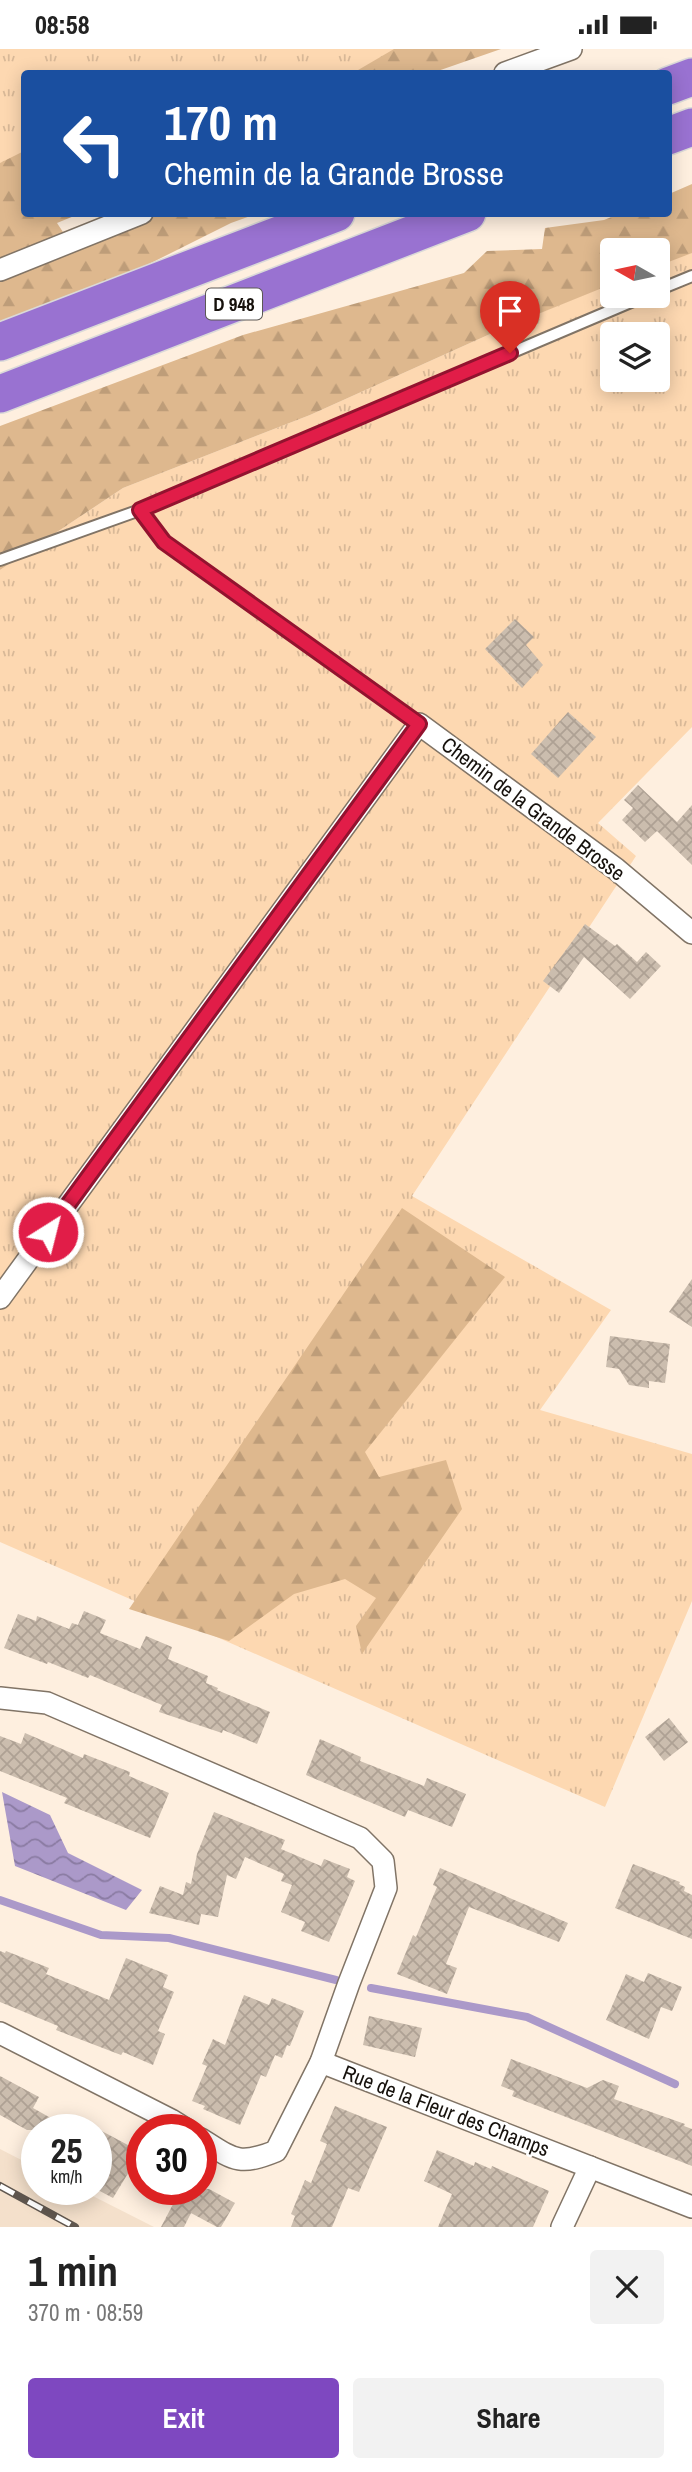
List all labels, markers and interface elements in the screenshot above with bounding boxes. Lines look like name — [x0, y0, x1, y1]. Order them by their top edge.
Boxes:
text: 08:58 — [35, 7, 90, 42]
text: 170 m — [164, 89, 278, 155]
icon: left — [49, 98, 140, 189]
text: Chemin de la Grande Brosse — [164, 152, 504, 195]
north arrow — [600, 238, 670, 308]
map controls — [600, 238, 670, 392]
pin — [480, 281, 540, 353]
road number: D 948 — [206, 289, 262, 319]
icon: arrive — [491, 292, 529, 330]
button: layers — [600, 322, 670, 392]
street label: Chemin de la Grande Brosse — [436, 730, 631, 887]
position arrow — [11, 1195, 85, 1269]
street label: Rue de la Fleur des Champs — [339, 2058, 554, 2163]
speed limit sign: 30 — [126, 2114, 217, 2205]
text: 25 — [51, 2127, 82, 2174]
text: km/h — [51, 2164, 83, 2189]
text: 1 min — [28, 2243, 118, 2299]
button: close — [590, 2250, 664, 2324]
text: 370 m · 08:59 — [28, 2297, 143, 2328]
button: Exit — [28, 2378, 339, 2458]
button: Share — [353, 2378, 664, 2458]

